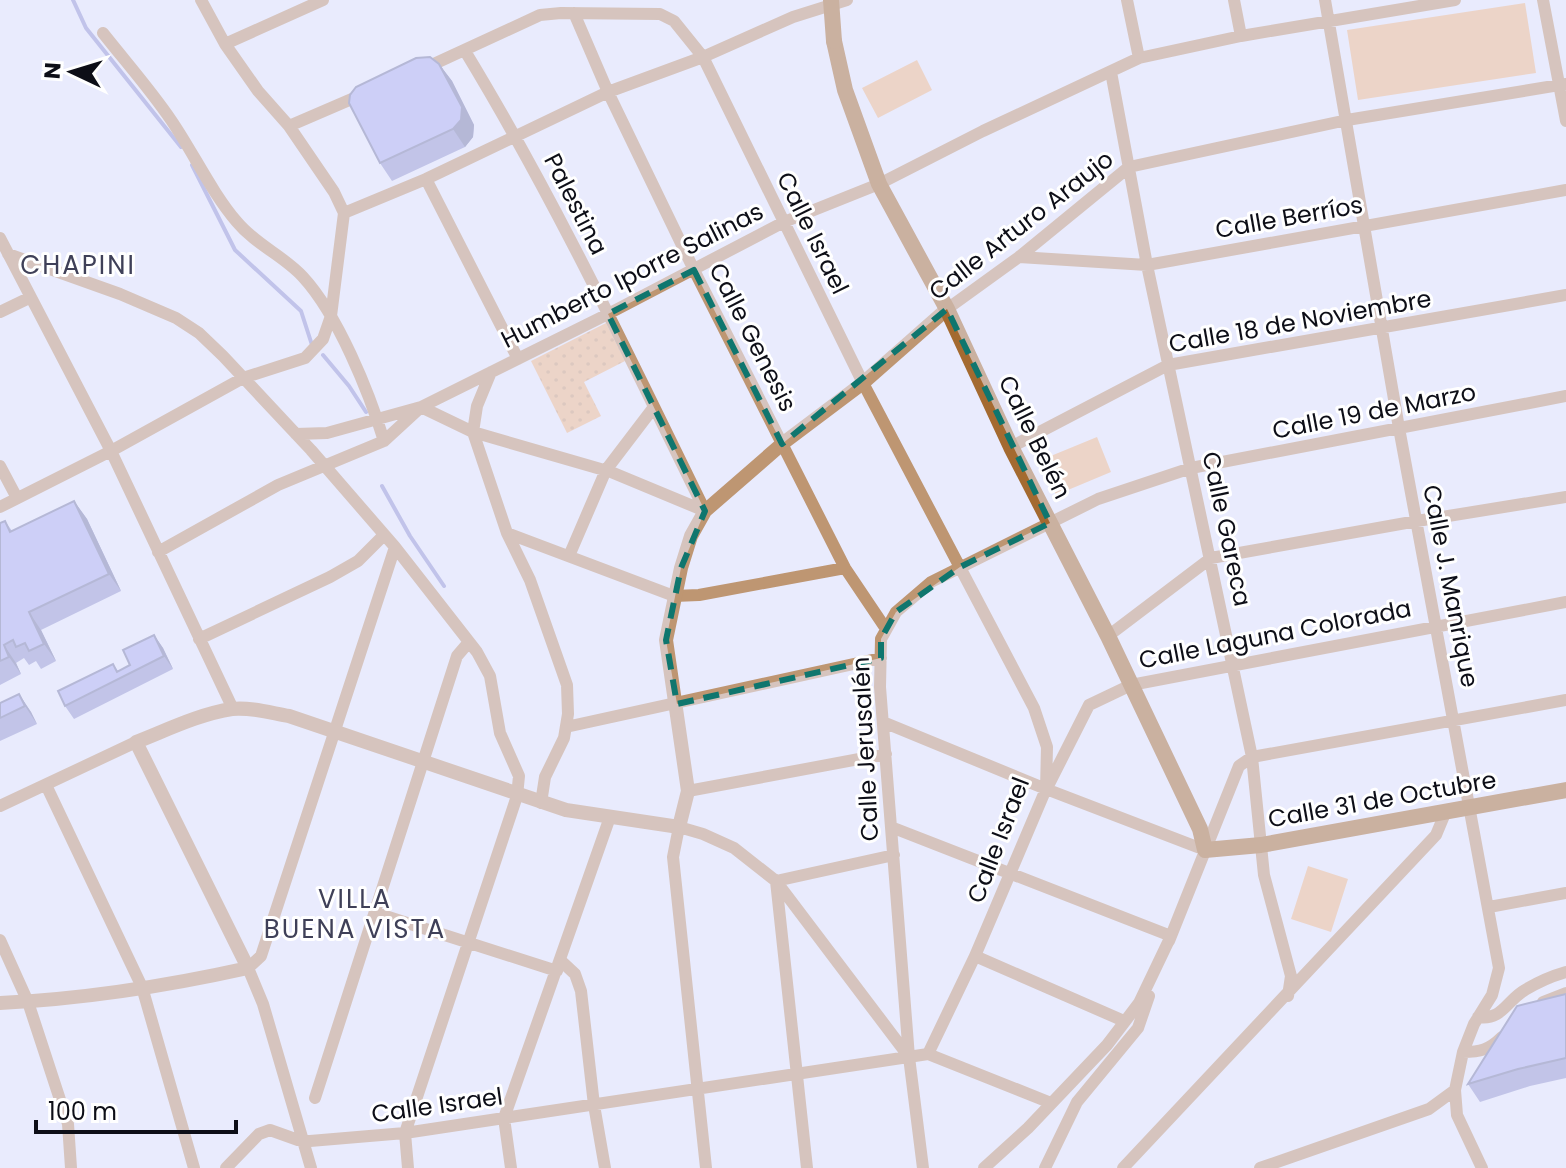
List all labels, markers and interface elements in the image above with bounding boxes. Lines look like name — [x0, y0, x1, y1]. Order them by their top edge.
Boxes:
north arrow — [32, 32, 112, 112]
text: N — [37, 61, 69, 80]
street label: Calle Arturo Araujo — [922, 142, 1120, 308]
street label: Palestina — [536, 148, 616, 260]
street label: Calle Israel — [769, 166, 857, 300]
street label: Calle Berríos — [1213, 188, 1365, 246]
street label: Humberto Iporre Salinas — [495, 194, 769, 356]
district label: CHAPINI — [20, 247, 136, 283]
street label: Calle Genesis — [701, 257, 805, 417]
street label: Calle 18 de Noviembre — [1166, 282, 1434, 360]
street label: Calle Belén — [991, 370, 1079, 504]
street label: Calle 19 de Marzo — [1269, 375, 1479, 447]
street label: Calle Gareca — [1195, 449, 1259, 609]
street label: Calle J. Manrique — [1415, 482, 1487, 690]
street label: Calle Laguna Colorada — [1136, 591, 1414, 677]
street label: Calle Jerusalén — [844, 656, 886, 842]
street label: Calle 31 de Octubre — [1265, 763, 1499, 835]
street label: Calle Israel — [959, 772, 1037, 908]
district label: VILLA BUENA VISTA — [264, 881, 446, 947]
street label: Calle Israel — [369, 1079, 505, 1131]
scale bar — [36, 1084, 236, 1134]
text: 100 m — [48, 1095, 117, 1128]

